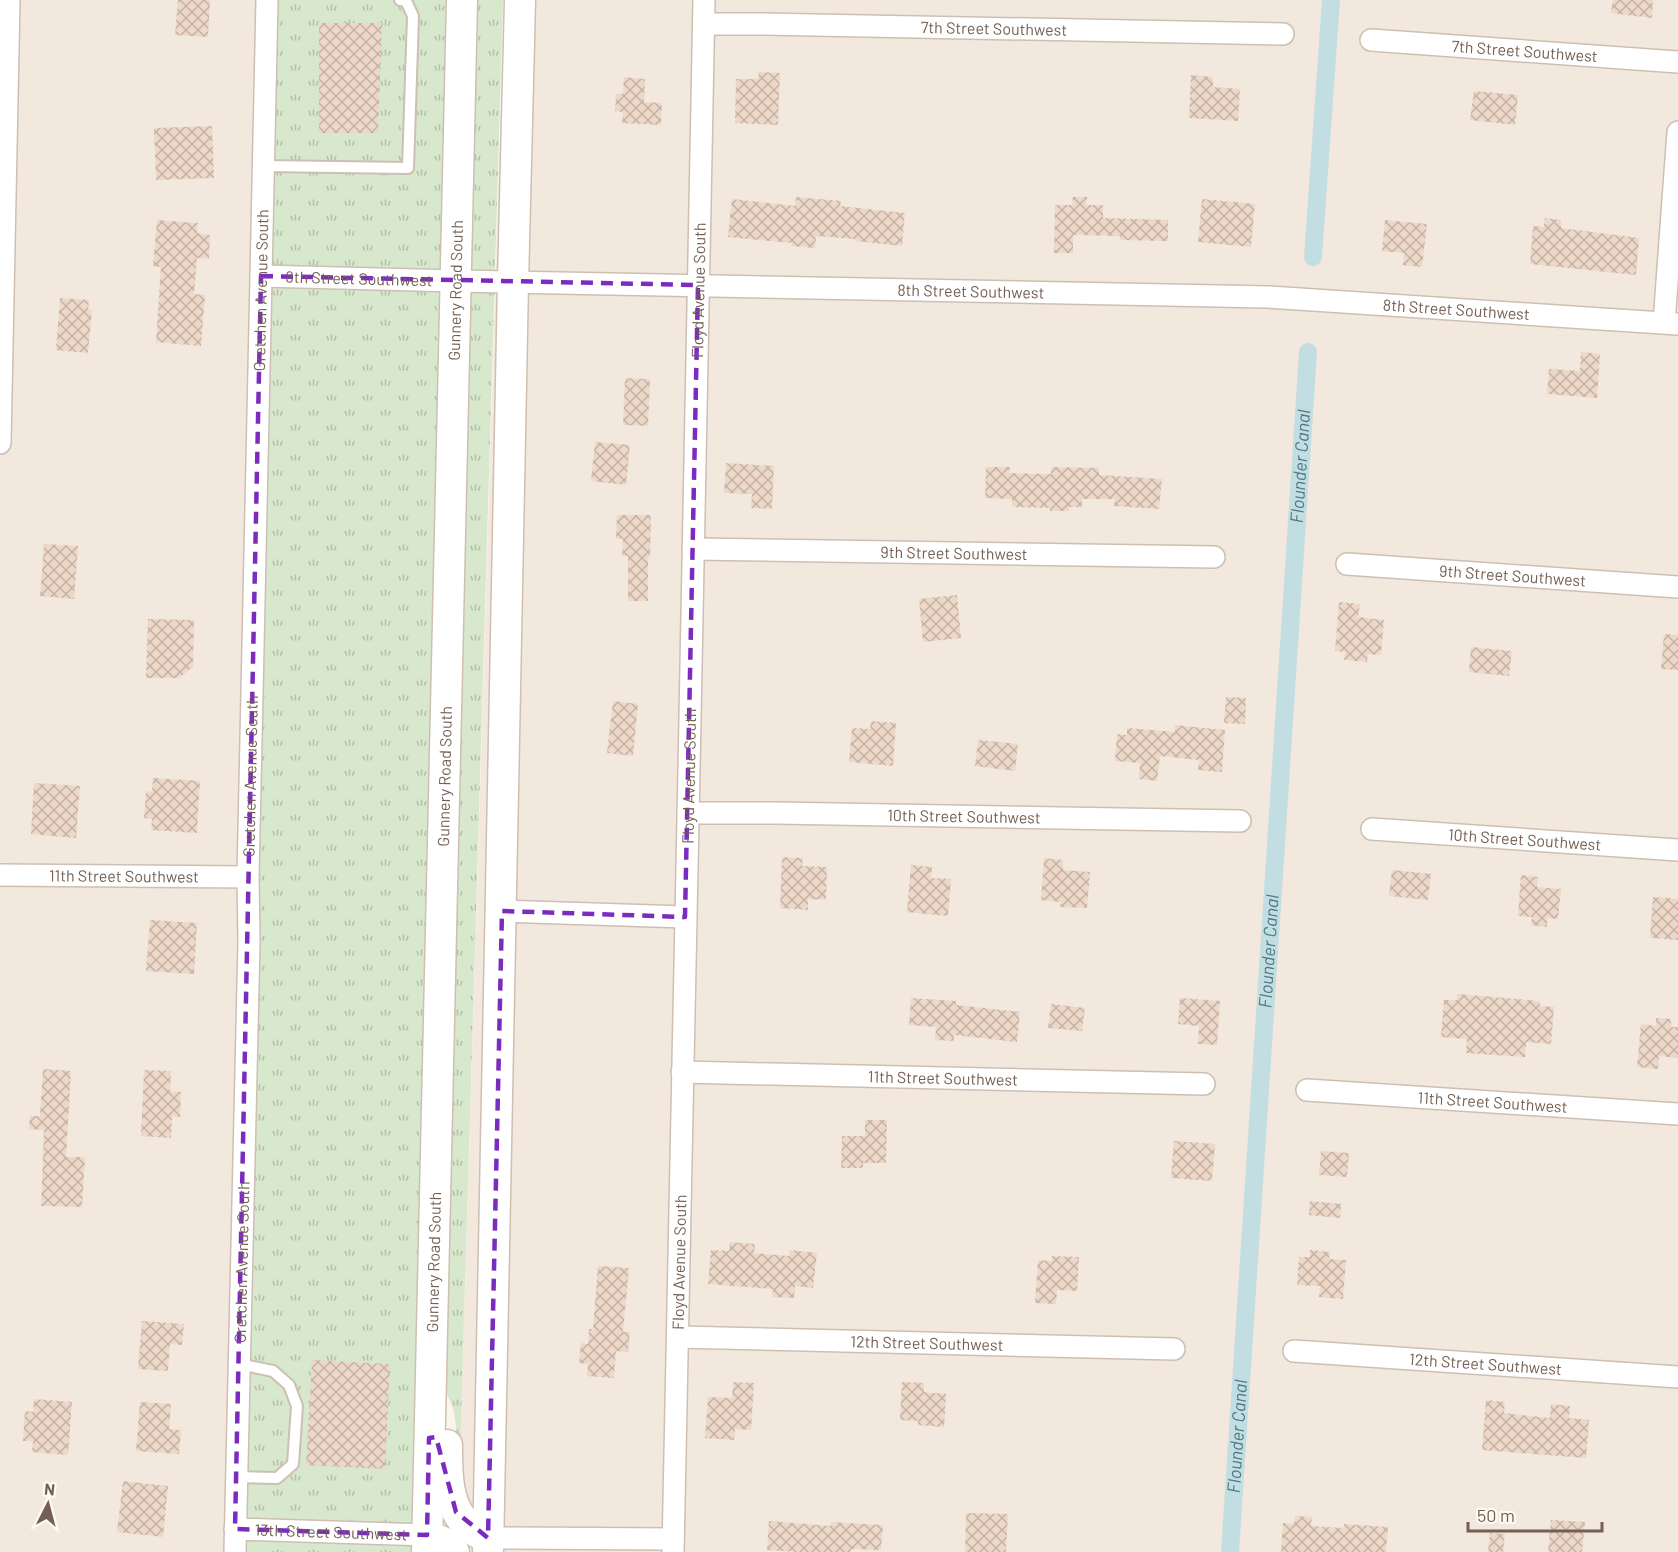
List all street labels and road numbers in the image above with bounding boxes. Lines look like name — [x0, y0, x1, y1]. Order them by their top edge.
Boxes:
street label: 7th Street Southwest — [921, 17, 1067, 39]
street label: 7th Street Southwest — [1451, 36, 1598, 65]
street label: Gretchen Avenue South — [249, 209, 271, 371]
street label: Gunnery Road South — [444, 220, 466, 361]
street label: Floyd Avenue South — [687, 222, 709, 358]
street label: 8th Street Southwest — [285, 267, 433, 289]
street label: 8th Street Southwest — [897, 280, 1045, 302]
street label: 8th Street Southwest — [1382, 295, 1530, 323]
street label: 9th Street Southwest — [880, 542, 1028, 563]
street label: 9th Street Southwest — [1439, 560, 1587, 590]
street label: Gretchen Avenue South — [238, 695, 261, 857]
street label: Gunnery Road South — [433, 706, 455, 847]
street label: Floyd Avenue South — [678, 708, 699, 844]
street label: 10th Street Southwest — [887, 805, 1041, 827]
street label: 10th Street Southwest — [1448, 824, 1602, 854]
street label: 11th Street Southwest — [49, 865, 199, 886]
street label: 11th Street Southwest — [868, 1066, 1018, 1089]
street label: 11th Street Southwest — [1417, 1087, 1568, 1116]
street label: Gretchen Avenue South — [230, 1181, 252, 1343]
street label: Gunnery Road South — [422, 1192, 444, 1333]
street label: Floyd Avenue South — [668, 1194, 689, 1330]
street label: 12th Street Southwest — [850, 1331, 1004, 1354]
street label: 12th Street Southwest — [1409, 1349, 1563, 1378]
street label: 13th Street Southwest — [254, 1520, 408, 1543]

